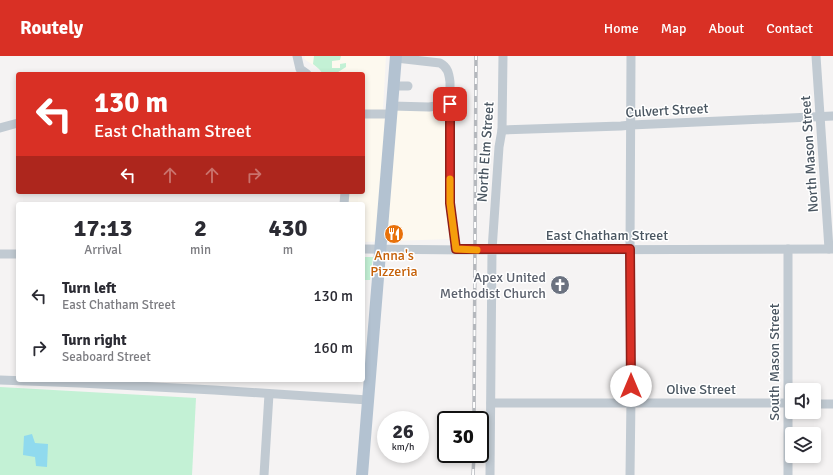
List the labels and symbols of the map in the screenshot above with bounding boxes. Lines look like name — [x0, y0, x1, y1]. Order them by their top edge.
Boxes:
pin — [433, 87, 467, 121]
street label: North Mason Street — [797, 95, 822, 213]
street label: Culvert Street — [625, 100, 709, 121]
street label: North Elm Street — [474, 101, 497, 203]
restaurant icon: Anna's Pizzeria — [383, 223, 405, 245]
street label: East Chatham Street — [546, 227, 668, 244]
place label: Anna's Pizzeria — [370, 247, 418, 280]
place label: Apex United Methodist Church — [440, 269, 546, 302]
church icon: Apex United Methodist Church — [549, 274, 571, 296]
street label: South Mason Street — [766, 303, 783, 421]
position arrow — [610, 365, 652, 407]
street label: Olive Street — [666, 381, 736, 398]
speed limit sign: 30 — [437, 411, 489, 463]

